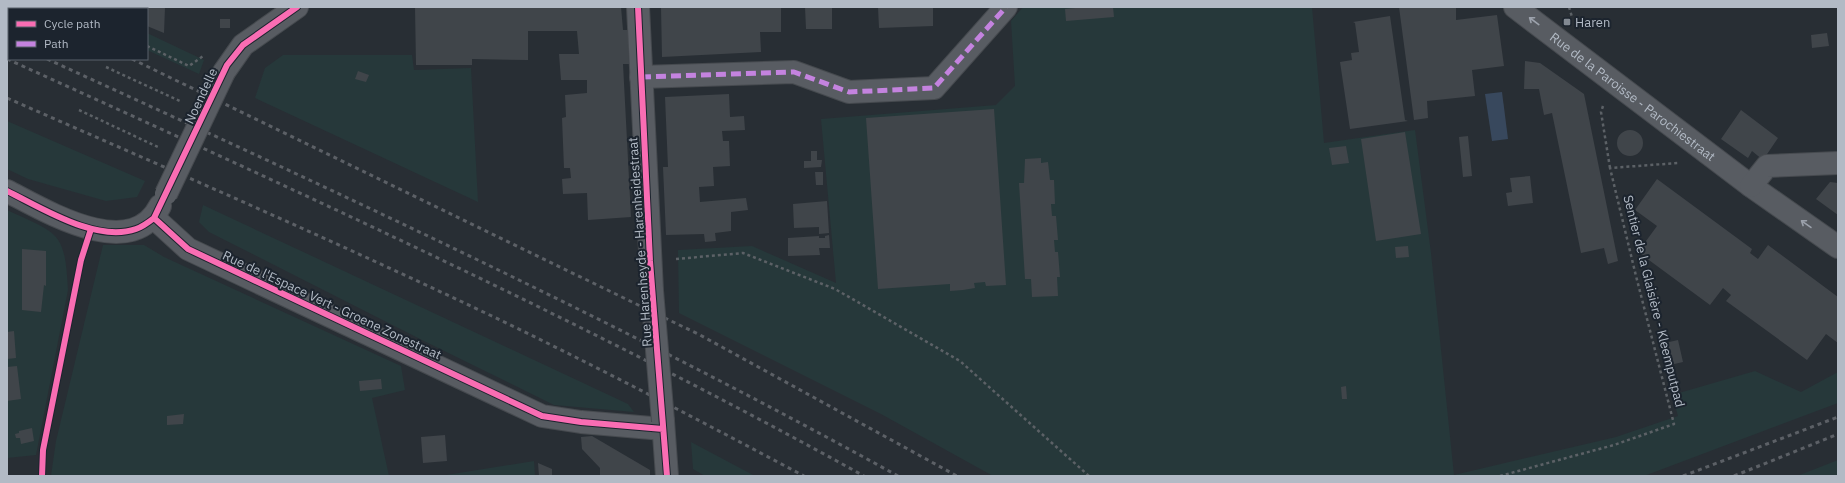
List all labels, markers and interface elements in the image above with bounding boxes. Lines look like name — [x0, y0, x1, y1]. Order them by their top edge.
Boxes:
legend — [8, 8, 148, 60]
place label: Haren — [1575, 14, 1610, 31]
text: Cycle path — [44, 16, 101, 31]
one-way arrow — [1528, 17, 1539, 25]
marker: Haren — [1562, 17, 1572, 27]
street label: Rue de la Paroisse - Parochiestraat — [1547, 28, 1719, 165]
text: Path — [44, 36, 69, 51]
street label: Noendelle — [181, 65, 221, 127]
street label: Rue Harenheyde - Harenheidestraat — [624, 137, 656, 347]
street label: Sentier de la Glaisière - Kleemputpad — [1619, 193, 1689, 409]
one-way arrow — [1801, 220, 1812, 228]
street label: Rue de l'Espace Vert - Groene Zonestraat — [220, 247, 444, 363]

